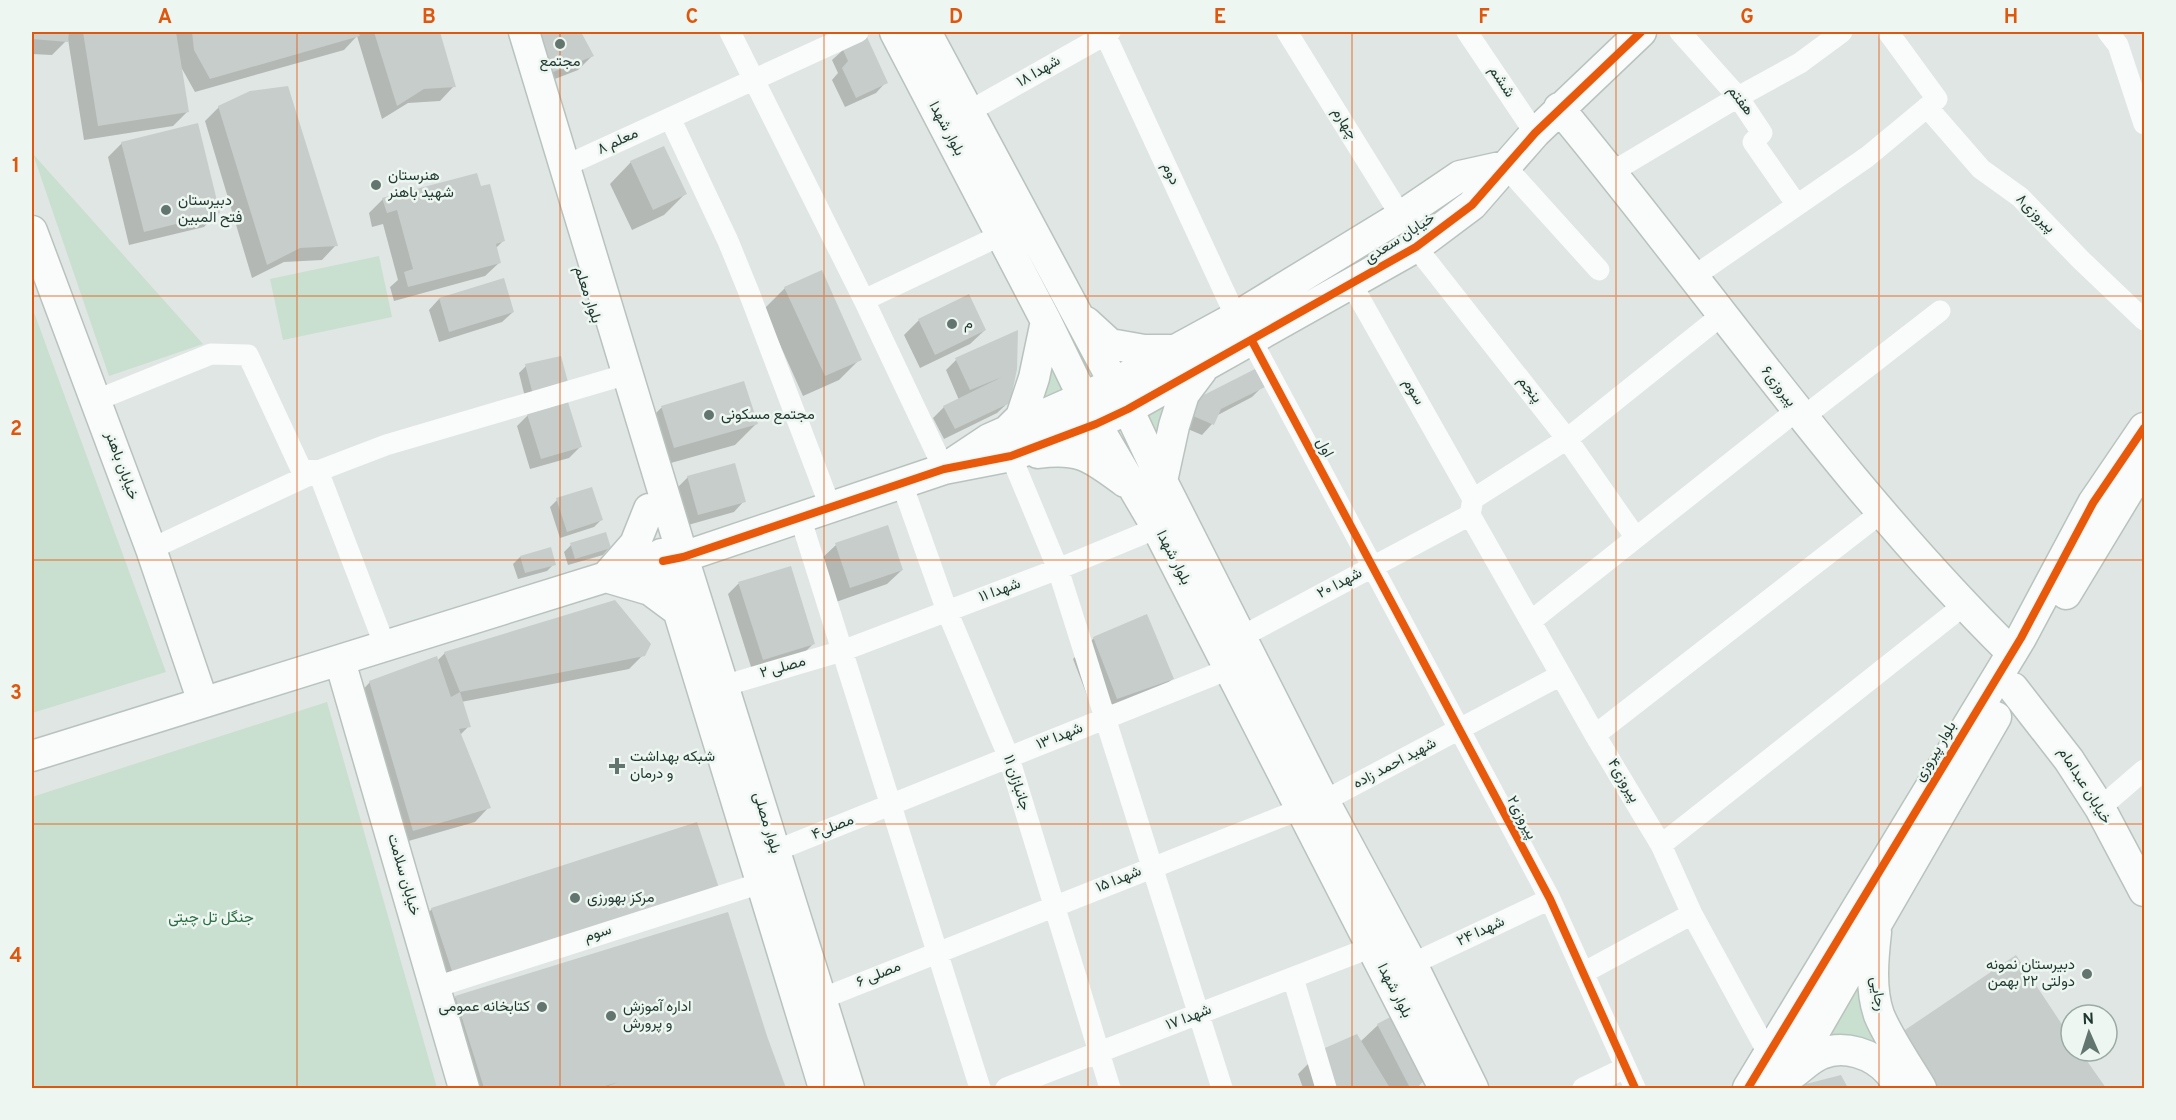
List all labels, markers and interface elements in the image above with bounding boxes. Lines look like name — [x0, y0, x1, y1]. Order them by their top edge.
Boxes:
text: A — [158, 5, 172, 31]
text: B — [422, 5, 436, 31]
text: C — [686, 5, 698, 31]
text: D — [949, 5, 963, 31]
text: E — [1214, 5, 1226, 31]
text: F — [1478, 5, 1490, 31]
text: G — [1740, 5, 1754, 31]
text: H — [2004, 5, 2018, 31]
marker: مجتمع — [553, 37, 567, 51]
street label: شهدا ۱۸ — [1014, 52, 1064, 92]
place label: مجتمع — [539, 53, 581, 72]
street label: ششم — [1484, 63, 1518, 102]
street label: هفتم — [1723, 82, 1757, 120]
street label: بلوار شهدا — [924, 99, 968, 159]
street label: چهارم — [1327, 104, 1361, 144]
street label: معلم ۸ — [594, 124, 642, 160]
text: 1 — [12, 154, 20, 180]
street label: دوم — [1157, 160, 1183, 188]
place label: هنرستان شهید باهنر — [387, 167, 454, 203]
marker: هنرستان شهید باهنر — [369, 178, 383, 192]
street label: پیروزی۸ — [2011, 190, 2059, 238]
place label: دبیرستان فتح المبین — [178, 192, 243, 228]
marker: دبیرستان فتح المبین — [159, 203, 173, 217]
street label: خیابان سعدی — [1361, 209, 1439, 269]
street label: بلوار معلم — [569, 264, 605, 326]
place label: م — [964, 315, 973, 334]
marker: م — [945, 317, 959, 331]
street label: پیروزی۶ — [1756, 363, 1800, 411]
street label: پنجم — [1512, 373, 1546, 407]
street label: سوم — [1398, 375, 1428, 409]
place label: مجتمع مسکونی — [721, 406, 815, 425]
marker: مجتمع مسکونی — [702, 408, 716, 422]
text: 2 — [10, 417, 22, 443]
street label: خیابان باهنر — [100, 428, 142, 503]
street label: اول — [1311, 435, 1337, 461]
street label: بلوار شهدا — [1151, 528, 1195, 588]
street label: شهدا ۲۰ — [1314, 564, 1366, 604]
street label: شهدا ۱۱ — [977, 575, 1024, 607]
street label: مصلی ۲ — [758, 652, 808, 684]
text: 3 — [10, 681, 22, 707]
street label: بلوار پیروزی — [1911, 718, 1961, 786]
street label: شهدا ۱۳ — [1034, 719, 1086, 755]
street label: شهید احمد زاده — [1350, 734, 1440, 794]
street label: خیابان عبدامام — [2053, 744, 2115, 828]
place label: شبکه بهداشت و درمان — [630, 748, 715, 784]
street label: جانبازان ۱۱ — [998, 753, 1034, 813]
street label: پیروزی۴ — [1603, 756, 1643, 806]
marker: شبکه بهداشت و درمان — [608, 757, 626, 775]
street label: بلوار مصلی — [748, 790, 784, 856]
street label: پیروزی۲ — [1502, 793, 1540, 843]
street label: مصلی۴ — [809, 811, 857, 845]
street label: خیابان سلامت — [382, 832, 424, 918]
street label: شهدا ۱۵ — [1093, 862, 1145, 898]
place label: مرکز بهورزی — [587, 889, 655, 908]
marker: مرکز بهورزی — [568, 891, 582, 905]
park label: جنگل تل چیتی — [168, 909, 254, 928]
street label: شهدا ۲۴ — [1454, 913, 1508, 951]
street label: سوم — [582, 921, 614, 947]
text: 4 — [10, 944, 22, 970]
place label: دبیرستان نمونه دولتی ۲۲ بهمن — [1986, 956, 2075, 992]
street label: مصلی ۶ — [854, 958, 904, 992]
street label: بلوار شهدا — [1372, 961, 1416, 1021]
marker: دبیرستان نمونه دولتی ۲۲ بهمن — [2080, 967, 2094, 981]
street label: رجایی — [1865, 976, 1889, 1012]
place label: کتابخانه عمومی — [438, 998, 530, 1017]
place label: اداره آموزش و پرورش — [623, 998, 691, 1034]
marker: کتابخانه عمومی — [535, 1000, 549, 1014]
street label: شهدا ۱۷ — [1163, 1001, 1215, 1035]
north arrow — [2059, 1003, 2119, 1063]
marker: اداره آموزش و پرورش — [604, 1009, 618, 1023]
text: N — [2082, 1010, 2095, 1030]

